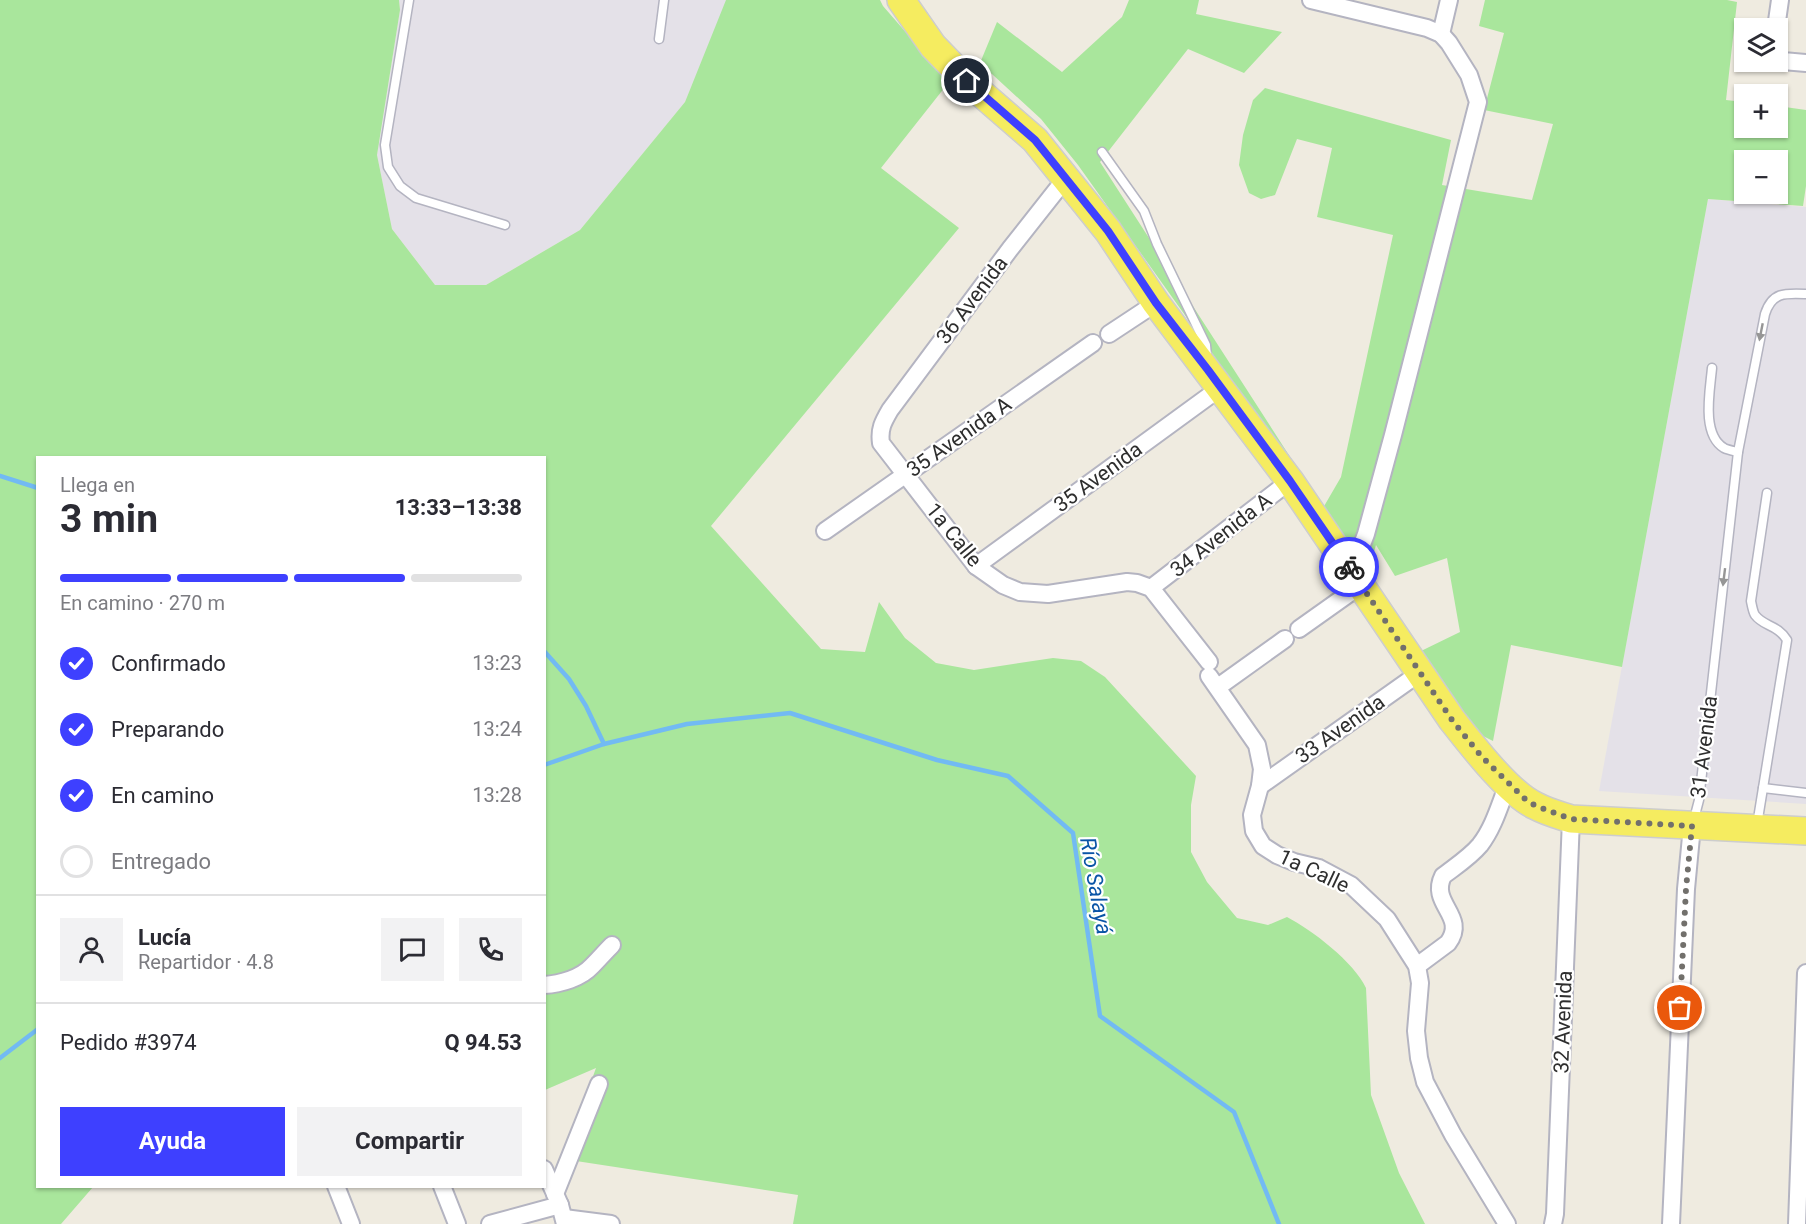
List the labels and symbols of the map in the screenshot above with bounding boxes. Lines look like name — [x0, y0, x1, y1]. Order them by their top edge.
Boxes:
pin — [941, 55, 992, 106]
street label: 36 Avenida — [931, 252, 1013, 348]
one-way arrow — [1756, 322, 1765, 341]
street label: 35 Avenida A — [902, 392, 1016, 482]
street label: 35 Avenida — [1049, 437, 1147, 517]
street label: 34 Avenida A — [1166, 488, 1277, 582]
street label: 1a Calle — [921, 498, 987, 572]
courier — [1319, 537, 1379, 597]
one-way arrow — [1720, 567, 1729, 586]
street label: 33 Avenida — [1291, 690, 1389, 768]
street label: 31 Avenida — [1686, 694, 1722, 800]
water label: Río Salayá — [1075, 835, 1117, 937]
street label: 1a Calle — [1275, 844, 1353, 898]
street label: 32 Avenida — [1549, 970, 1577, 1074]
pin — [1654, 982, 1705, 1033]

